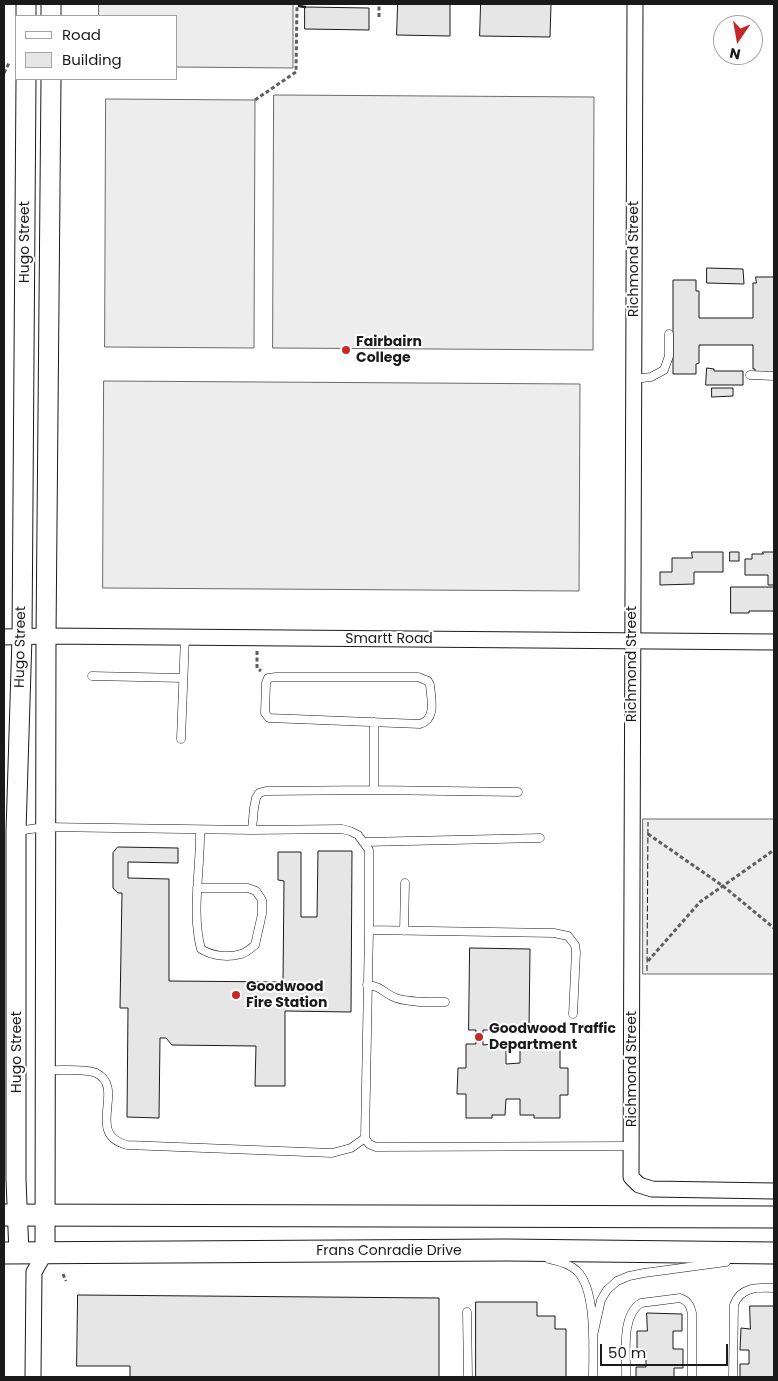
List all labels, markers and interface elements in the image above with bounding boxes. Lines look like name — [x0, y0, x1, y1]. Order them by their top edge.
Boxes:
legend — [15, 15, 178, 80]
north arrow — [713, 15, 763, 65]
text: Road — [62, 24, 101, 45]
text: N — [728, 43, 742, 65]
text: Building — [62, 49, 122, 70]
street label: Hugo Street — [17, 201, 33, 283]
street label: Richmond Street — [626, 201, 642, 317]
place label: Fairbairn College — [356, 334, 422, 367]
marker: Fairbairn College — [340, 344, 352, 356]
street label: Hugo Street — [12, 606, 30, 688]
street label: Richmond Street — [624, 606, 640, 722]
street label: Smartt Road — [345, 631, 433, 647]
place label: Goodwood Fire Station — [246, 979, 327, 1012]
marker: Goodwood Fire Station — [230, 989, 242, 1001]
street label: Hugo Street — [9, 1011, 25, 1093]
street label: Richmond Street — [624, 1011, 640, 1127]
place label: Goodwood Traffic Department — [489, 1021, 616, 1054]
marker: Goodwood Traffic Department — [473, 1031, 485, 1043]
street label: Frans Conradie Drive — [316, 1243, 462, 1259]
scale bar — [603, 1334, 730, 1366]
text: 50 m — [608, 1342, 646, 1363]

